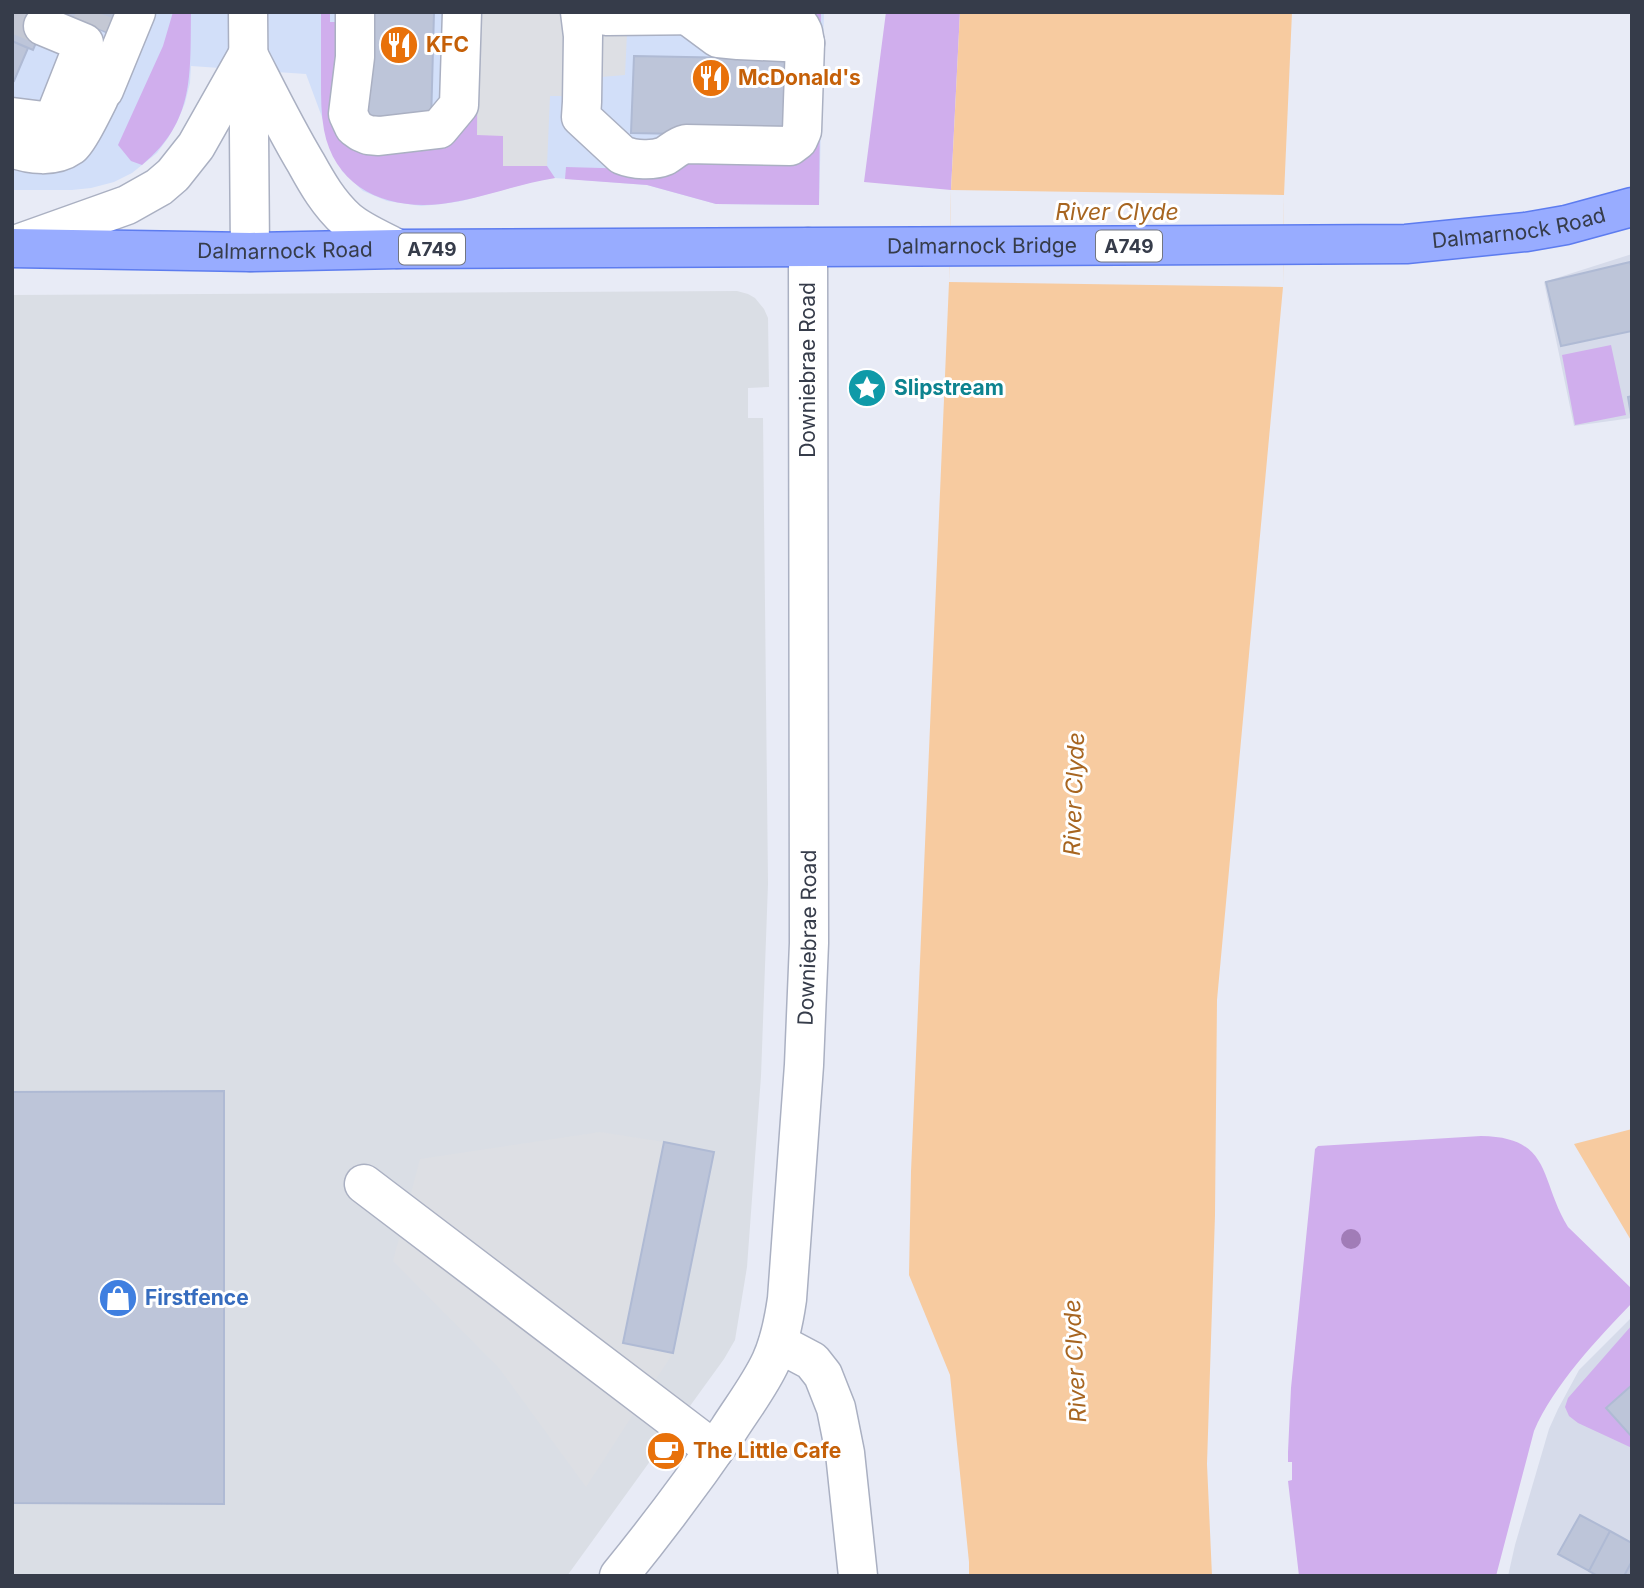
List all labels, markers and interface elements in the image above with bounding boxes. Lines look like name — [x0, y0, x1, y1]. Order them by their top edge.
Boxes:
restaurant icon: KFC — [378, 24, 420, 66]
place label: KFC — [426, 32, 469, 57]
restaurant icon: McDonald's — [690, 57, 732, 99]
place label: McDonald's — [738, 65, 861, 90]
water label: River Clyde — [1055, 198, 1179, 226]
street label: Dalmarnock Road — [1431, 202, 1608, 253]
road number: A749 — [1096, 230, 1162, 262]
road number: A749 — [399, 233, 465, 264]
street label: Dalmarnock Bridge — [887, 233, 1077, 259]
street label: Dalmarnock Road — [197, 237, 373, 264]
street label: Downiebrae Road — [795, 282, 820, 458]
place icon: Slipstream — [846, 367, 888, 409]
place label: Slipstream — [894, 375, 1004, 400]
water label: River Clyde — [1058, 732, 1090, 856]
street label: Downiebrae Road — [793, 850, 821, 1026]
shop icon: Firstfence — [97, 1277, 139, 1319]
place label: Firstfence — [145, 1285, 249, 1310]
water label: River Clyde — [1058, 1299, 1092, 1423]
cafe icon: The Little Cafe — [645, 1430, 687, 1472]
place label: The Little Cafe — [693, 1438, 841, 1463]

